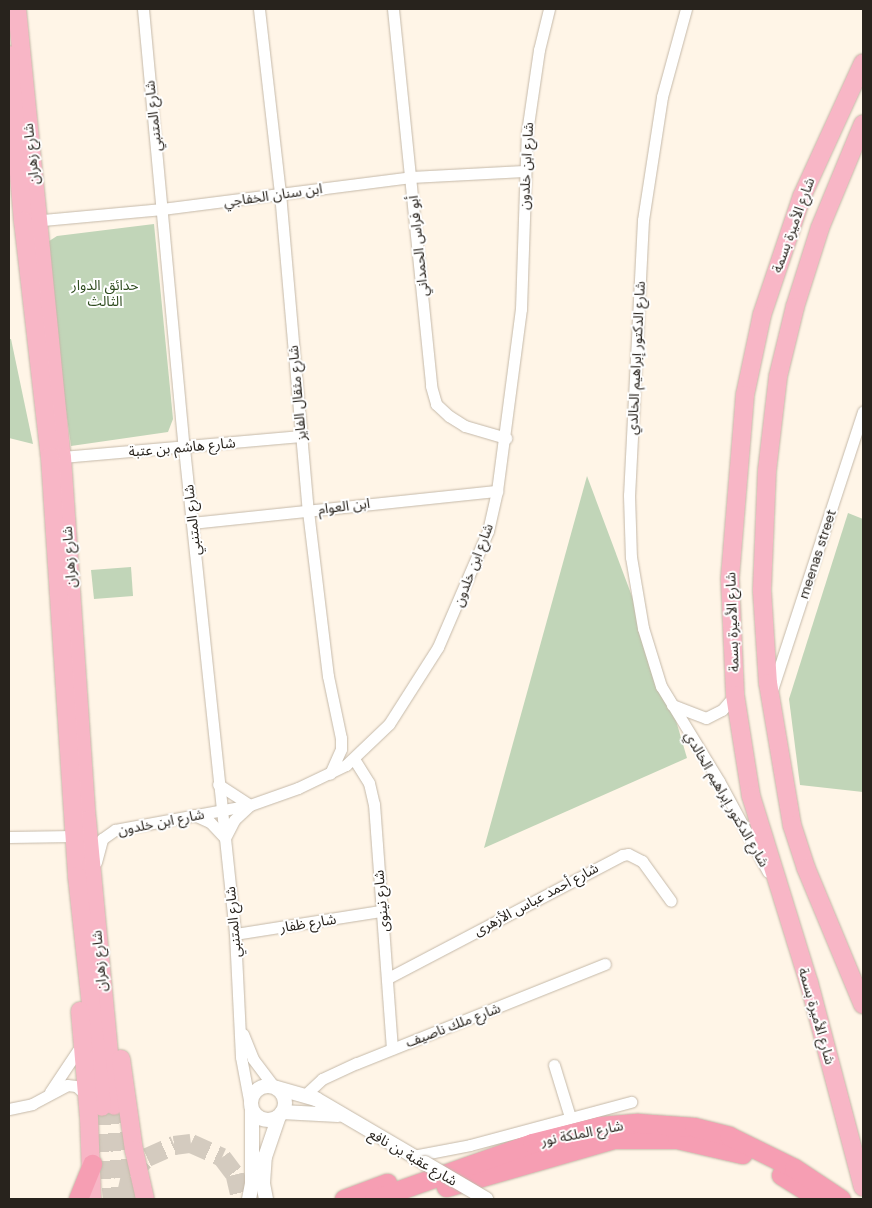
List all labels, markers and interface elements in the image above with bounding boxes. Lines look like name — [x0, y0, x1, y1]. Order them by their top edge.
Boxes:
street label: شارع المتنبي — [141, 80, 165, 152]
street label: شارع زهران — [19, 122, 43, 186]
street label: شارع ابن خلدون — [515, 122, 537, 210]
street label: شارع الأميرة بسمة — [768, 175, 818, 275]
street label: ابن سنان الخفاجي — [222, 180, 324, 210]
street label: أبو فراس الحمداني — [404, 195, 432, 297]
park label: حدائق الدوار الثالث — [72, 277, 138, 310]
street label: شارع الدكتور إبراهيم الخالدي — [624, 281, 648, 435]
street label: شارع مثقال الفايز — [284, 345, 310, 441]
street label: شارع هاشم بن عتبة — [128, 434, 236, 460]
street label: شارع المتنبي — [180, 484, 204, 556]
street label: ابن العوام — [317, 494, 371, 518]
street label: meenas street — [795, 507, 839, 601]
street label: شارع ابن خلدون — [449, 521, 497, 609]
street label: شارع زهران — [58, 526, 80, 588]
street label: شارع الأميرة بسمة — [722, 572, 742, 672]
street label: شارع الدكتور إبراهيم الخالدي — [681, 728, 773, 870]
street label: شارع ابن خلدون — [116, 805, 206, 839]
street label: شارع أحمد عباس الأزهرى — [471, 859, 601, 939]
street label: شارع نينوى — [370, 869, 392, 933]
street label: شارع المتنبي — [222, 886, 244, 958]
street label: شارع ظفار — [279, 910, 337, 936]
street label: شارع زهران — [88, 930, 110, 992]
street label: شارع الأميرة بسمة — [795, 966, 839, 1066]
street label: شارع ملك ناصيف — [403, 999, 503, 1051]
street label: شارع الملكة نور — [539, 1117, 625, 1149]
street label: شارع عقبة بن نافع — [366, 1125, 460, 1189]

